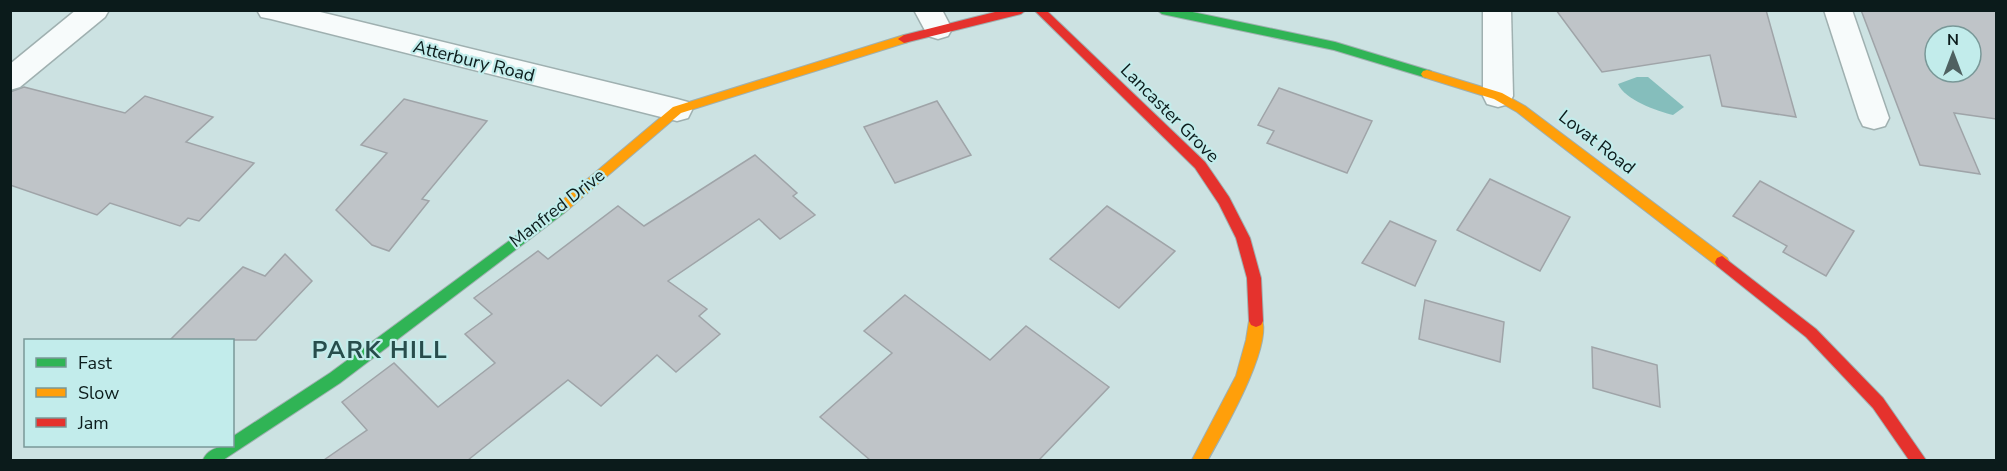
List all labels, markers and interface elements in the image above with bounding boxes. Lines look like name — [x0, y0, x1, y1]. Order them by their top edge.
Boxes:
north arrow — [1923, 24, 1983, 84]
text: N — [1947, 29, 1959, 51]
street label: Atterbury Road — [411, 34, 537, 88]
street label: Lancaster Grove — [1115, 58, 1225, 168]
street label: Lovat Road — [1554, 105, 1640, 179]
street label: Manfred Drive — [504, 163, 610, 253]
district label: PARK HILL — [312, 334, 448, 366]
legend — [24, 339, 234, 447]
text: Fast — [78, 351, 113, 375]
text: Slow — [78, 381, 119, 405]
text: Jam — [77, 411, 109, 435]

